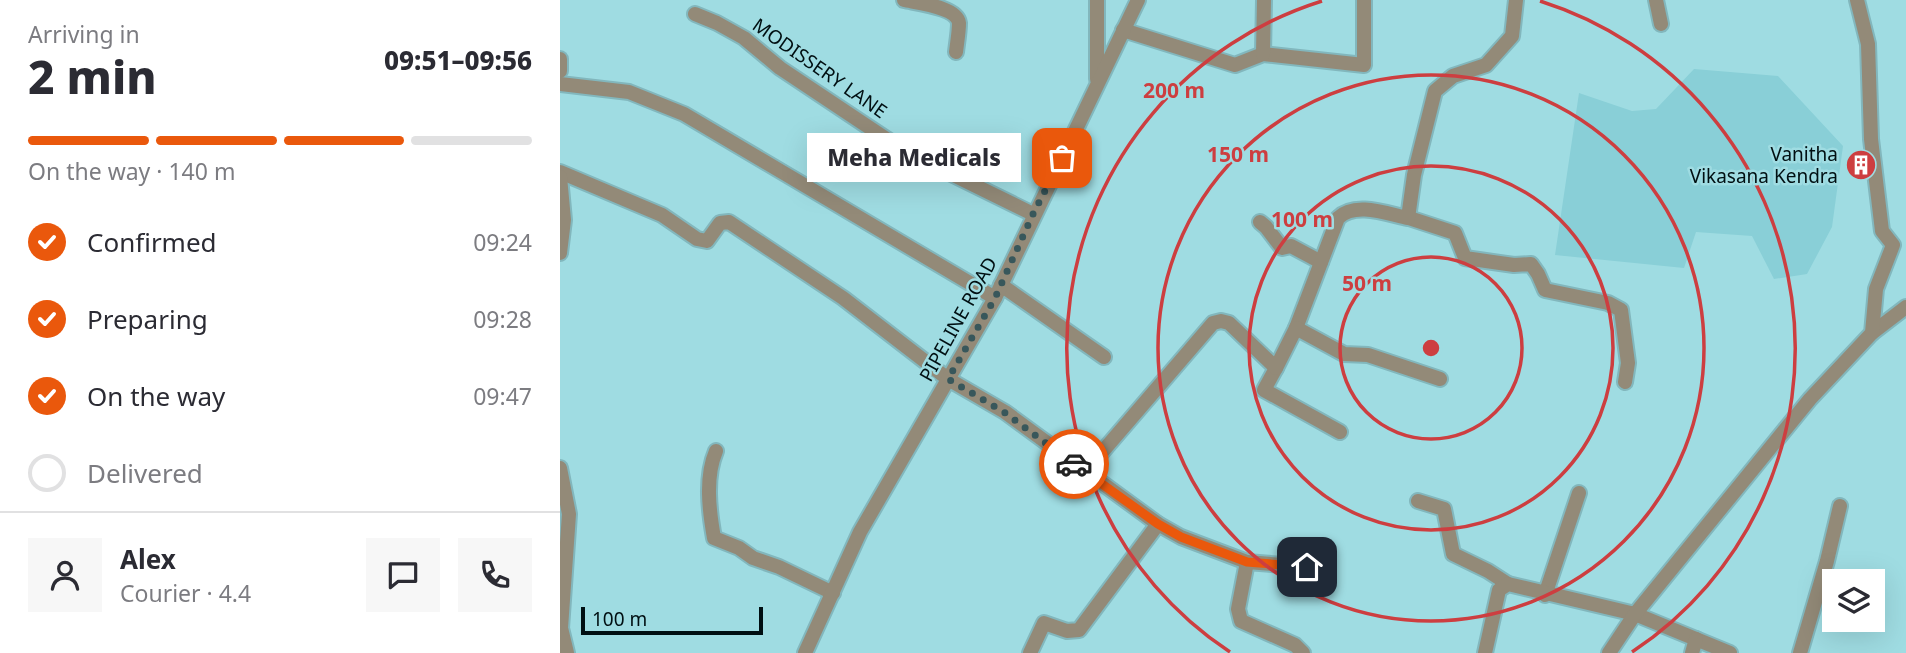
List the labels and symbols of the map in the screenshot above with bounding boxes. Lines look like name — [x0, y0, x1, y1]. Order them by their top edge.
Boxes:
street label: MODISSERY LANE — [748, 12, 892, 124]
text: 200 m — [1143, 76, 1205, 104]
pin — [1032, 128, 1092, 188]
callout: Meha Medicals — [806, 134, 1020, 182]
text: 150 m — [1207, 140, 1269, 168]
place label: Vanitha Vikasana Kendra — [1690, 141, 1838, 189]
building icon: Vanitha Vikasana Kendra — [1844, 148, 1878, 182]
text: 100 m — [1271, 205, 1333, 233]
street label: PIPELINE ROAD — [913, 252, 1003, 386]
text: 50 m — [1342, 269, 1392, 297]
centre of rings — [1419, 336, 1443, 360]
courier — [1039, 429, 1109, 499]
pin — [1277, 537, 1337, 597]
scale bar — [581, 604, 763, 636]

